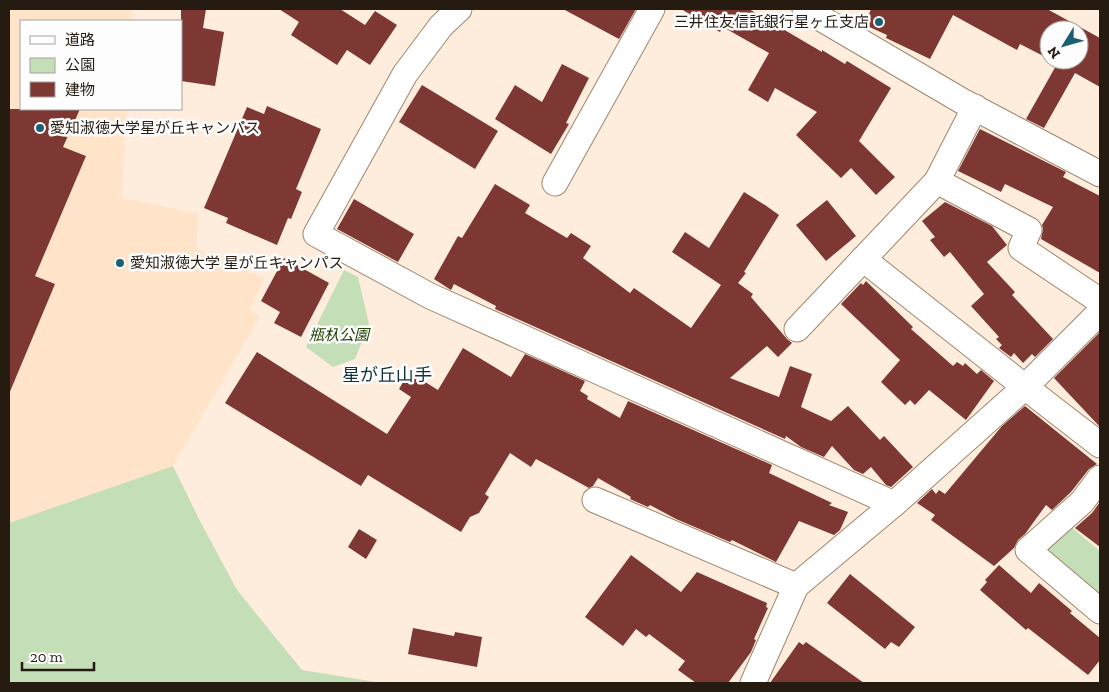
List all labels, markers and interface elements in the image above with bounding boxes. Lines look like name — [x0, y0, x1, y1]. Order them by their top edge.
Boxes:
place label: 三井住友信託銀行星ヶ丘支店 — [674, 13, 869, 31]
marker: 三井住友信託銀行星ヶ丘支店 — [873, 16, 885, 28]
legend — [20, 20, 182, 110]
north arrow — [1039, 20, 1089, 70]
text: 道路 — [65, 31, 95, 49]
text: N — [1044, 43, 1064, 62]
text: 公園 — [65, 56, 95, 74]
text: 建物 — [65, 81, 95, 99]
place label: 愛知淑徳大学星が丘キャンパス — [50, 119, 260, 137]
marker: 愛知淑徳大学星が丘キャンパス — [34, 122, 46, 134]
place label: 愛知淑徳大学 星が丘キャンパス — [130, 254, 343, 272]
marker: 愛知淑徳大学 星が丘キャンパス — [114, 257, 126, 269]
park label: 瓶杁公園 — [309, 326, 371, 344]
district label: 星が丘山手 — [342, 364, 432, 386]
scale bar — [22, 640, 95, 672]
text: 20 m — [30, 648, 63, 666]

